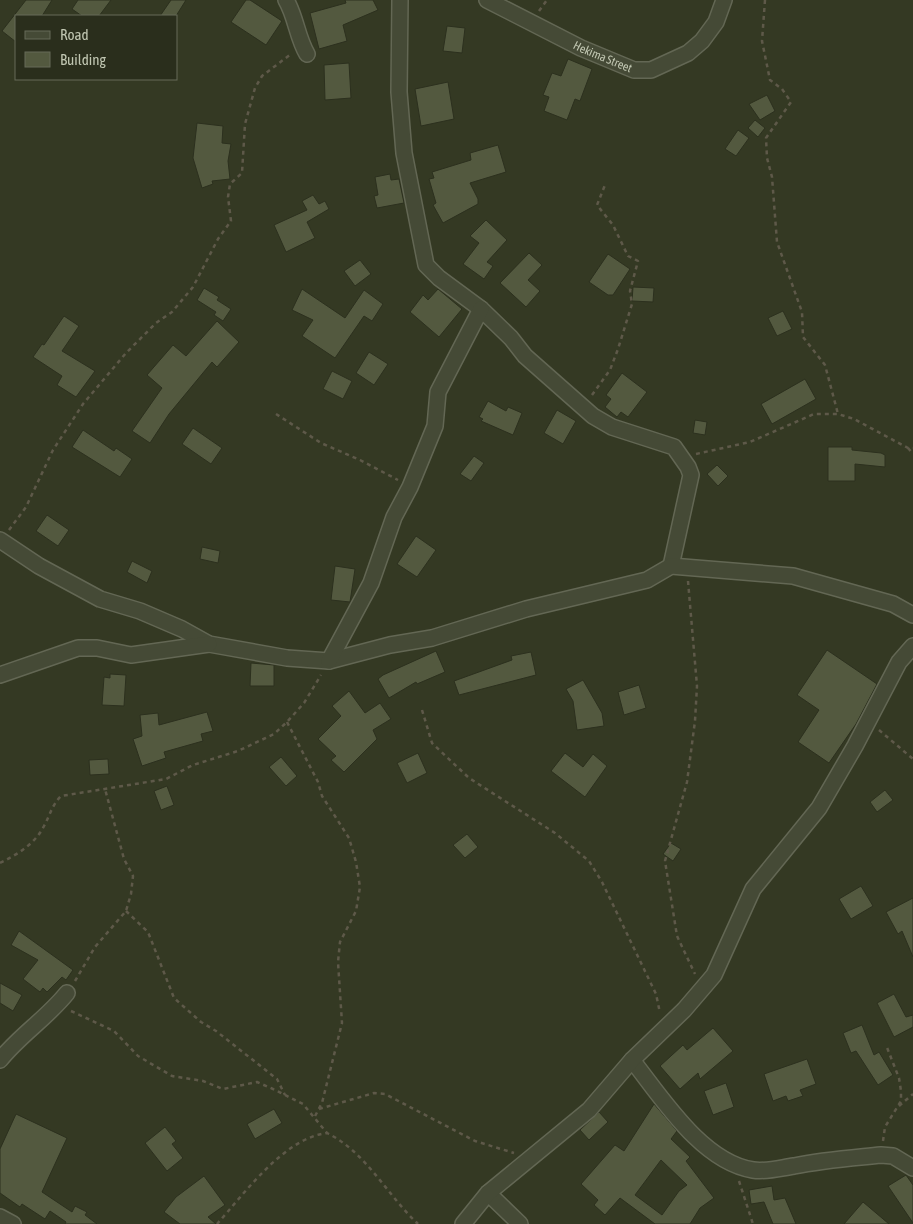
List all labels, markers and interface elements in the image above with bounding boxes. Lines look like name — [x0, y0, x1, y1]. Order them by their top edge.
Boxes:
legend — [15, 15, 178, 80]
text: Road — [60, 26, 89, 43]
street label: Hekima Street — [571, 38, 635, 76]
text: Building — [60, 51, 106, 68]

